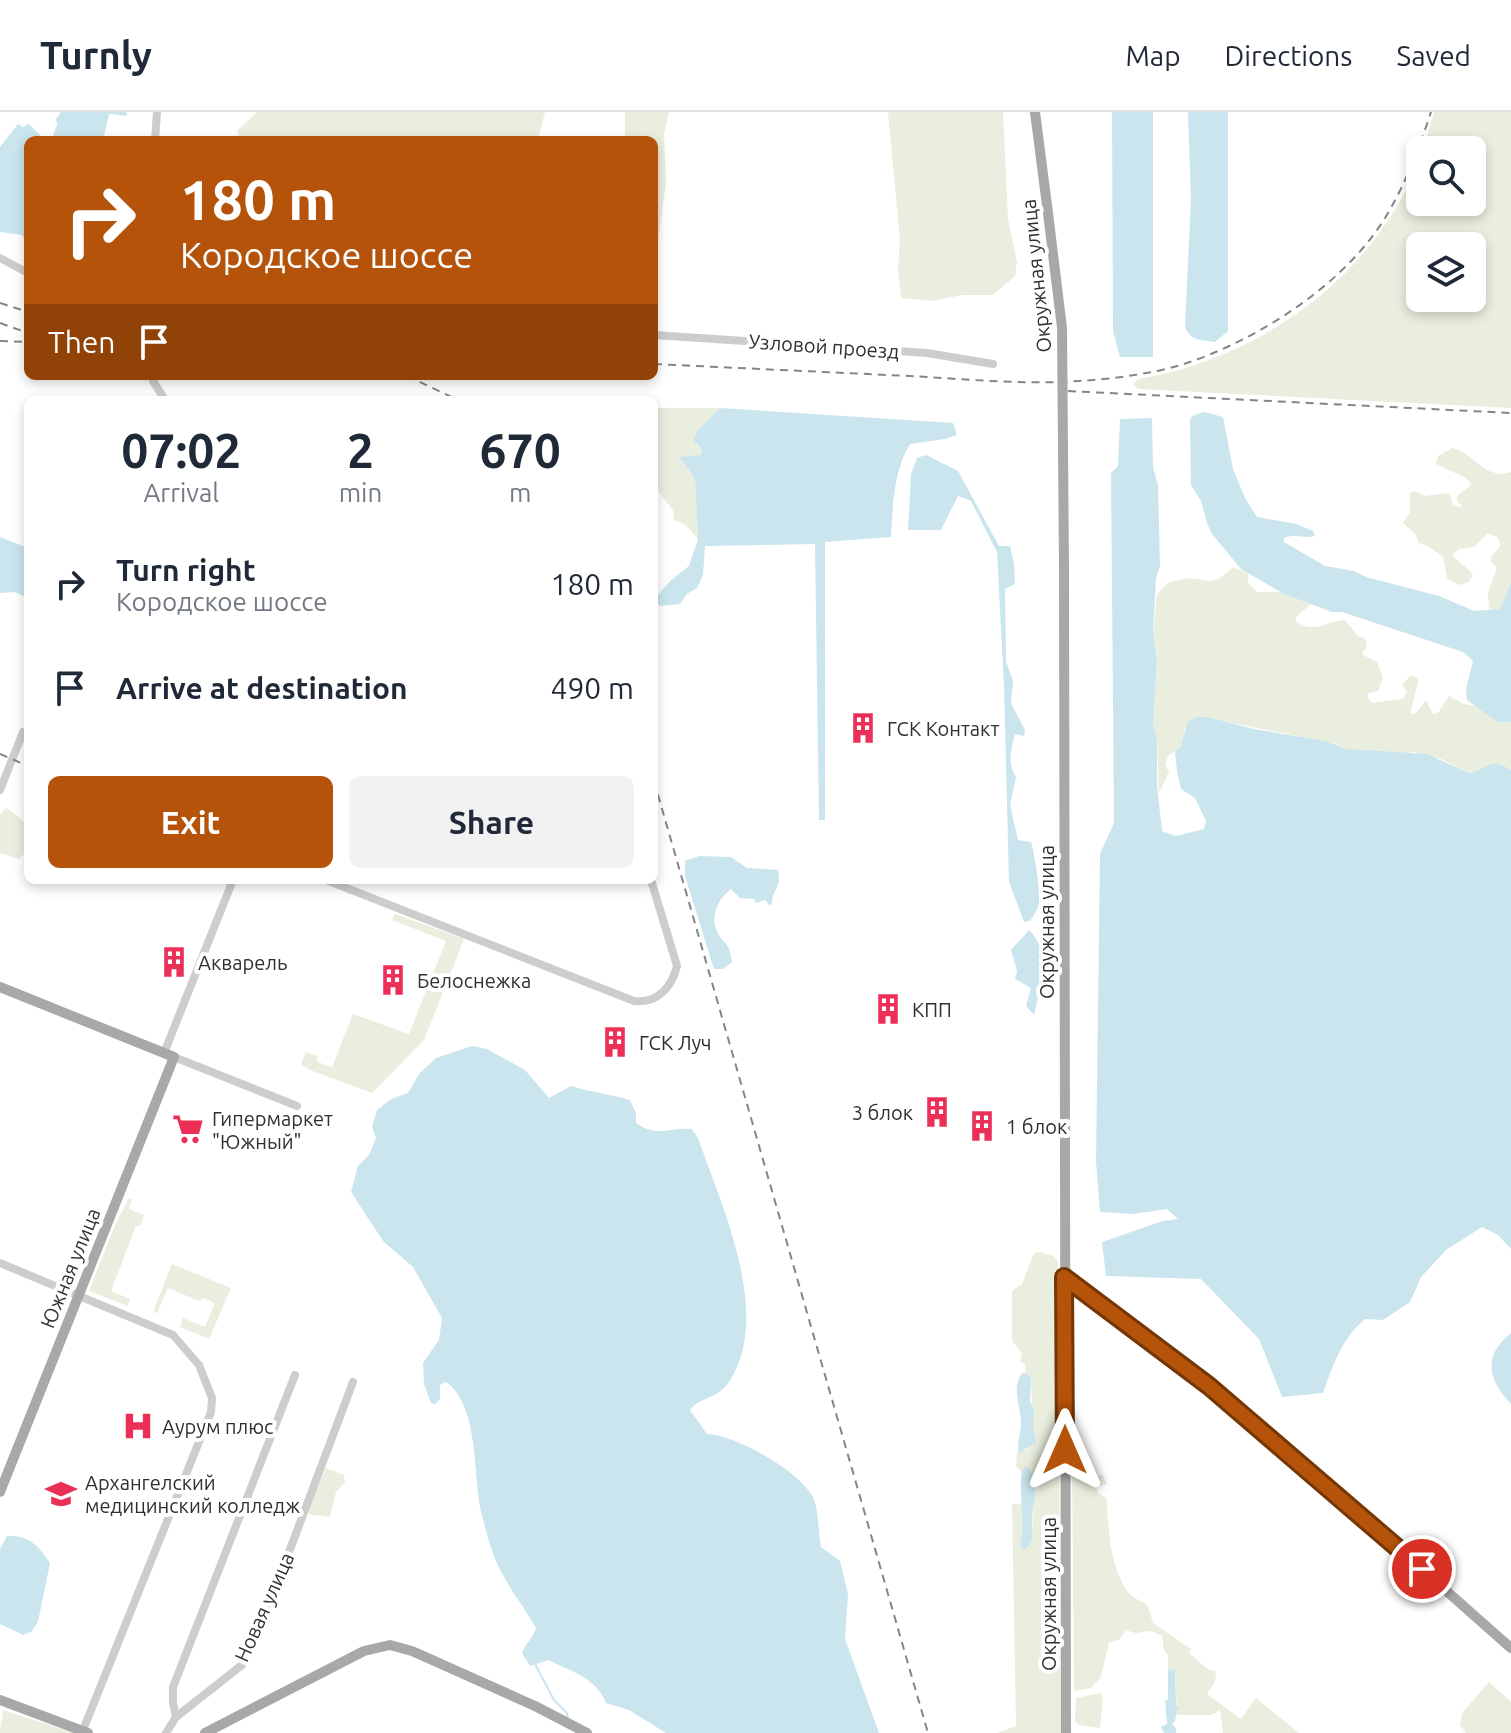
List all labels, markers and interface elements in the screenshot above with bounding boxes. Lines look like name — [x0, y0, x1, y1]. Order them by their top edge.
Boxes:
text: Turnly — [40, 34, 152, 76]
text: Map — [1125, 40, 1181, 71]
text: Directions — [1225, 40, 1352, 71]
text: Saved — [1396, 40, 1471, 71]
map controls — [1406, 136, 1486, 312]
button: search — [1406, 136, 1486, 216]
icon: right — [48, 168, 152, 272]
text: 180 m — [180, 168, 336, 231]
street label: Окружная улица — [1017, 198, 1055, 354]
button: layers — [1406, 232, 1486, 312]
text: Кородское шоссе — [180, 234, 473, 275]
icon: arrive — [132, 320, 176, 364]
text: Then — [48, 325, 116, 359]
street label: Узловой проезд — [748, 329, 900, 363]
text: 07:02 — [121, 423, 241, 477]
text: 2 — [347, 423, 374, 477]
text: 670 — [480, 423, 561, 477]
text: Arrival — [143, 478, 219, 507]
text: min — [339, 478, 382, 507]
text: m — [509, 478, 531, 507]
text: Turn right — [116, 553, 256, 587]
icon: right — [48, 562, 92, 606]
text: 180 m — [550, 567, 634, 601]
text: Кородское шоссе — [116, 587, 328, 616]
icon: arrive — [48, 666, 92, 710]
text: Arrive at destination — [116, 671, 408, 705]
text: 490 m — [550, 671, 634, 705]
building icon: ГСК Контакт — [846, 711, 880, 745]
place label: ГСК Контакт — [887, 717, 999, 740]
button: Exit — [48, 776, 333, 868]
button: Share — [349, 776, 634, 868]
street label: Окружная улица — [1035, 845, 1058, 999]
building icon: Акварель — [157, 945, 191, 979]
place label: Акварель — [198, 951, 287, 974]
building icon: Белоснежка — [376, 963, 410, 997]
place label: Белоснежка — [417, 969, 531, 992]
building icon: КПП — [871, 992, 905, 1026]
place label: КПП — [912, 998, 952, 1021]
building icon: ГСК Луч — [598, 1025, 632, 1059]
place label: ГСК Луч — [639, 1031, 712, 1054]
building icon: 3 блок — [920, 1095, 954, 1129]
place label: 3 блок — [852, 1101, 913, 1124]
place label: Гипермаркет "Южный" — [212, 1107, 333, 1153]
building icon: 1 блок — [965, 1109, 999, 1143]
supermarket icon: Гипермаркет "Южный" — [171, 1112, 205, 1146]
place label: 1 блок — [1006, 1115, 1067, 1138]
street label: Южная улица — [36, 1205, 104, 1331]
position arrow — [1023, 1408, 1107, 1492]
hospital icon: Аурум плюс — [121, 1409, 155, 1443]
place label: Аурум плюс — [162, 1415, 273, 1438]
place label: Архангелский медицинский колледж — [85, 1471, 300, 1517]
school or university icon: Архангелский медицинский колледж — [44, 1477, 78, 1511]
street label: Окружная улица — [1037, 1517, 1060, 1671]
pin — [1388, 1535, 1456, 1603]
icon: arrive — [1400, 1547, 1444, 1591]
street label: Новая улица — [230, 1549, 298, 1665]

